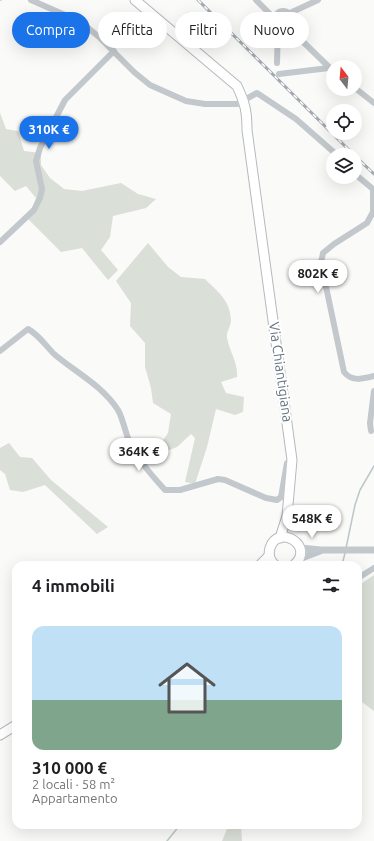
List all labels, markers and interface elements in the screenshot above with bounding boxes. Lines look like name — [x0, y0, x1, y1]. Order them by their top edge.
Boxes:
chip: Compra — [12, 12, 90, 48]
chip: Affitta — [98, 12, 167, 48]
chip: Filtri — [175, 12, 232, 48]
chip: Nuovo — [240, 12, 309, 48]
north arrow — [326, 60, 362, 96]
map controls — [326, 60, 362, 184]
button: locate — [326, 104, 362, 140]
pin: 310K € — [16, 116, 82, 150]
text: 310K € — [28, 122, 70, 136]
button: layers — [326, 148, 362, 184]
pin: 802K € — [285, 260, 351, 294]
text: 802K € — [297, 266, 339, 280]
street label: Via Chiantigiana — [266, 321, 296, 423]
pin: 364K € — [106, 438, 172, 472]
text: 364K € — [118, 444, 160, 458]
pin: 548K € — [279, 505, 345, 539]
text: 548K € — [291, 511, 333, 525]
icon: filters — [320, 574, 342, 596]
text: 4 immobili — [32, 576, 115, 595]
icon: home — [151, 652, 223, 724]
text: 310 000 € — [32, 758, 107, 777]
text: 2 locali · 58 m² — [32, 777, 115, 791]
text: Appartamento — [32, 791, 118, 805]

